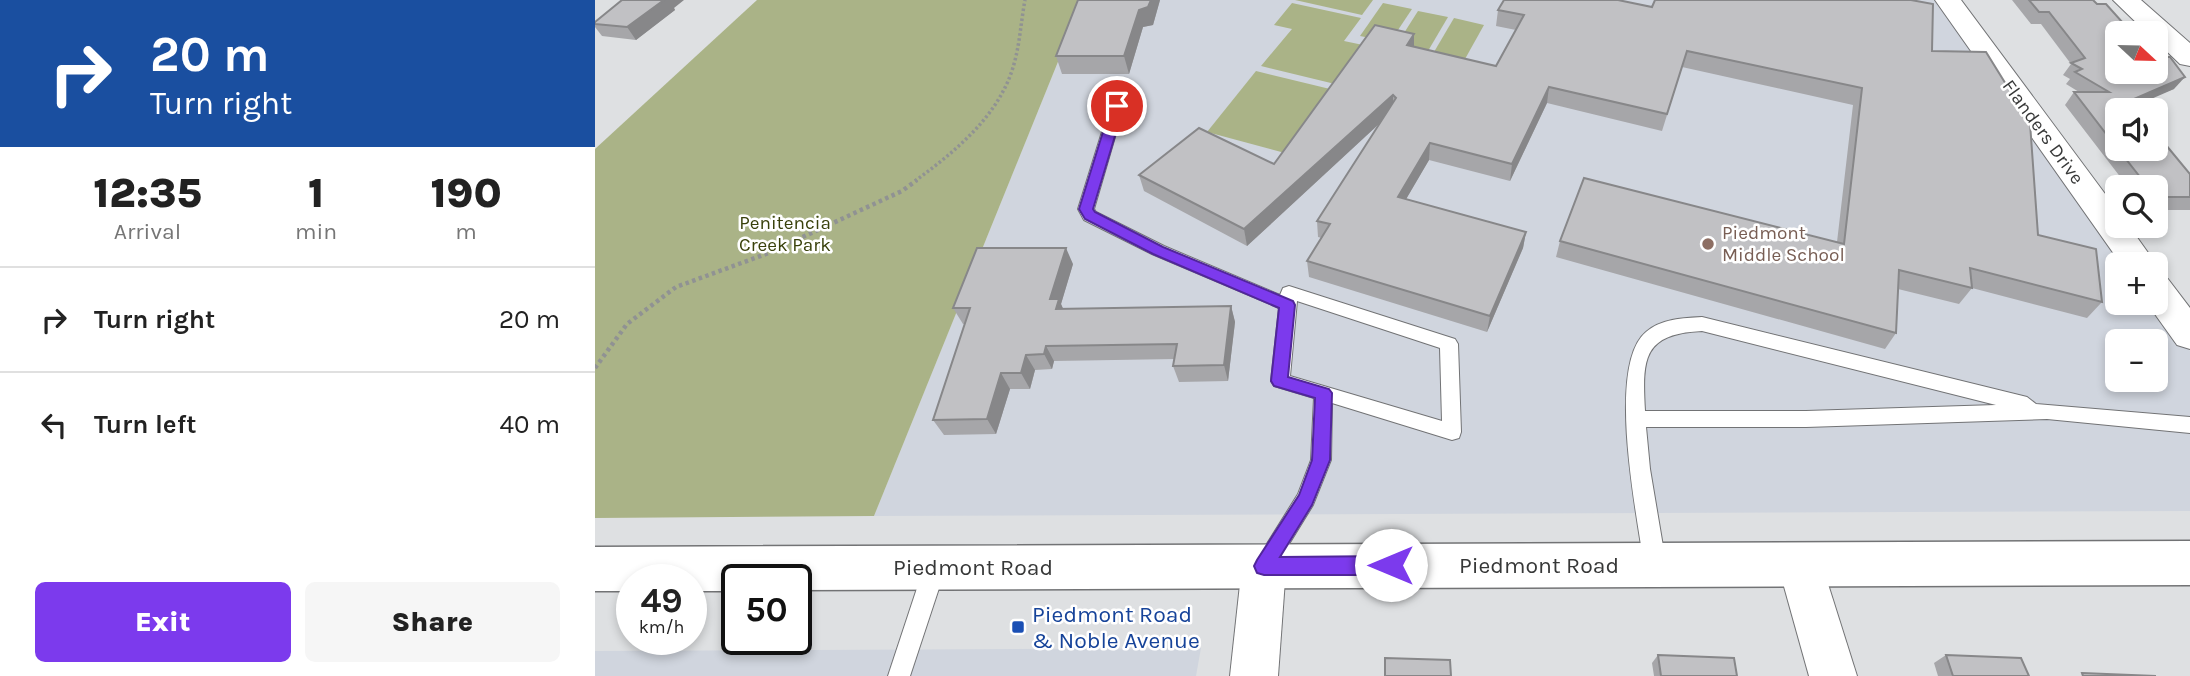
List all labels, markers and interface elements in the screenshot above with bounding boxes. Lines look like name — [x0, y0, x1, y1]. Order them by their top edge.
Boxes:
north arrow — [2105, 21, 2168, 84]
map controls — [2105, 21, 2168, 392]
text: 20 m — [150, 26, 270, 83]
icon: right — [35, 28, 126, 119]
street label: Flanders Drive — [1998, 75, 2088, 189]
pin — [1087, 76, 1147, 136]
text: Turn right — [150, 85, 292, 122]
icon: arrive — [1098, 87, 1136, 125]
button: sound — [2105, 98, 2168, 161]
text: 12:35 — [93, 168, 202, 218]
text: 1 — [308, 168, 324, 218]
text: 190 — [430, 168, 502, 218]
button: search — [2105, 175, 2168, 238]
park label: Penitencia Creek Park — [739, 212, 831, 256]
text: Arrival — [114, 218, 181, 245]
text: min — [295, 218, 337, 245]
text: m — [455, 218, 477, 245]
place label: Piedmont Middle School — [1722, 222, 1845, 266]
marker: Piedmont Middle School — [1700, 236, 1716, 252]
button: + — [2105, 252, 2168, 315]
icon: right — [35, 301, 73, 339]
text: Turn right — [94, 304, 215, 335]
text: 20 m — [499, 304, 560, 335]
button: − — [2105, 329, 2168, 392]
icon: left — [35, 406, 73, 444]
text: Turn left — [94, 409, 196, 440]
text: 40 m — [500, 409, 560, 440]
position arrow — [1354, 528, 1428, 602]
street label: Piedmont Road — [1459, 552, 1619, 579]
street label: Piedmont Road — [893, 554, 1053, 581]
speed limit sign: 50 — [721, 564, 812, 655]
text: 49 — [640, 580, 683, 621]
button: Exit — [35, 582, 291, 662]
button: Share — [305, 582, 560, 662]
place label: Piedmont Road & Noble Avenue — [1032, 601, 1200, 654]
text: km/h — [639, 616, 684, 638]
marker: Piedmont Road & Noble Avenue — [1010, 619, 1026, 635]

